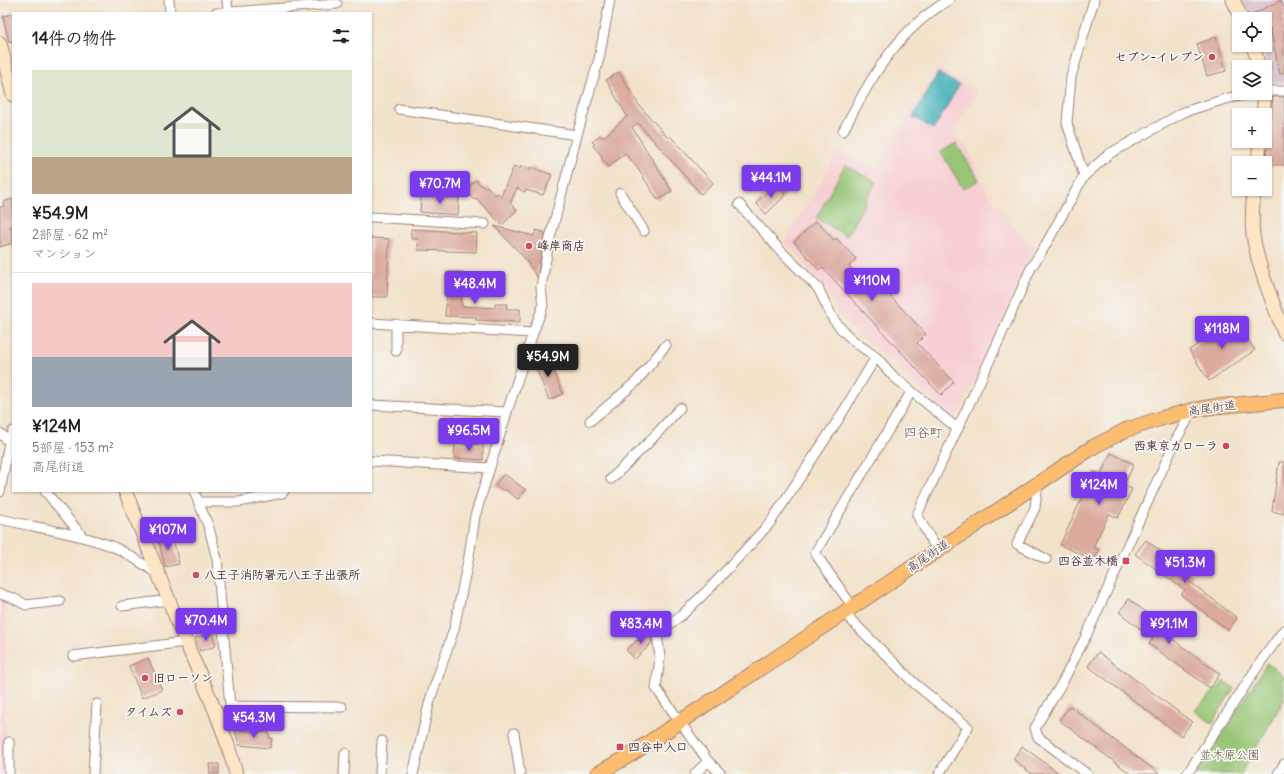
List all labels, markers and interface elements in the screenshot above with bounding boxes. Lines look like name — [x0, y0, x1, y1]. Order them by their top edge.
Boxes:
map controls — [1232, 12, 1272, 196]
button: locate — [1232, 12, 1272, 52]
icon: filters — [330, 25, 352, 47]
text: 14件の物件 — [32, 27, 117, 49]
place label: セブン-イレブン — [1115, 49, 1204, 64]
marker: セブン-イレブン — [1207, 52, 1217, 62]
button: layers — [1232, 60, 1272, 100]
icon: home — [156, 96, 228, 168]
button: + — [1232, 108, 1272, 148]
button: − — [1232, 156, 1272, 196]
pin: ¥44.1M — [738, 165, 804, 199]
text: ¥44.1M — [751, 169, 791, 186]
pin: ¥70.7M — [407, 171, 473, 205]
text: ¥70.7M — [419, 175, 461, 192]
text: ¥54.9M — [32, 202, 89, 224]
text: 2部屋 · 62 m² — [32, 226, 108, 243]
place label: 峰岸商店 — [537, 238, 585, 253]
marker: 峰岸商店 — [524, 241, 534, 251]
text: マンション — [32, 245, 96, 262]
pin: ¥110M — [844, 268, 900, 302]
pin: ¥48.4M — [442, 271, 508, 305]
text: ¥110M — [853, 272, 891, 289]
text: ¥48.4M — [453, 275, 497, 292]
icon: home — [156, 309, 228, 381]
pin: ¥118M — [1194, 316, 1250, 350]
text: ¥118M — [1204, 320, 1240, 337]
pin: ¥54.9M — [515, 344, 581, 378]
text: ¥54.9M — [526, 348, 570, 365]
street label: 高尾街道 — [1187, 397, 1237, 418]
text: ¥124M — [32, 415, 81, 437]
pin: ¥96.5M — [436, 418, 502, 452]
text: ¥96.5M — [447, 422, 491, 439]
district label: 四谷町 — [903, 424, 943, 441]
place label: 西東京カローラ — [1134, 438, 1218, 453]
text: 5部屋 · 153 m² — [32, 439, 114, 456]
marker: 西東京カローラ — [1221, 441, 1231, 451]
text: 高尾街道 — [32, 458, 84, 475]
pin: ¥124M — [1071, 472, 1127, 506]
text: ¥124M — [1080, 476, 1118, 493]
pin: ¥107M — [140, 517, 196, 551]
text: ¥107M — [149, 521, 187, 538]
street label: 高尾街道 — [904, 536, 952, 575]
pin: ¥51.3M — [1152, 550, 1218, 584]
place label: 四谷並木橋 — [1058, 553, 1118, 568]
text: ¥51.3M — [1165, 554, 1205, 571]
marker: 四谷並木橋 — [1121, 556, 1131, 566]
place label: 八王子消防署元八王子出張所 — [204, 567, 361, 582]
marker: 八王子消防署元八王子出張所 — [191, 570, 201, 580]
pin: ¥70.4M — [173, 608, 239, 642]
pin: ¥83.4M — [608, 611, 674, 645]
pin: ¥91.1M — [1136, 611, 1202, 645]
text: ¥70.4M — [184, 612, 228, 629]
text: ¥83.4M — [620, 615, 663, 632]
text: ¥91.1M — [1150, 615, 1188, 632]
place label: 旧ローソン — [153, 670, 213, 685]
marker: 旧ローソン — [140, 673, 150, 683]
place label: タイムズ — [125, 704, 172, 719]
pin: ¥54.3M — [221, 705, 287, 739]
marker: タイムズ — [175, 707, 185, 717]
text: ¥54.3M — [232, 709, 276, 726]
place label: 四谷中入口 — [628, 739, 688, 754]
marker: 四谷中入口 — [615, 742, 625, 752]
park label: 並木原公園 — [1200, 747, 1260, 762]

